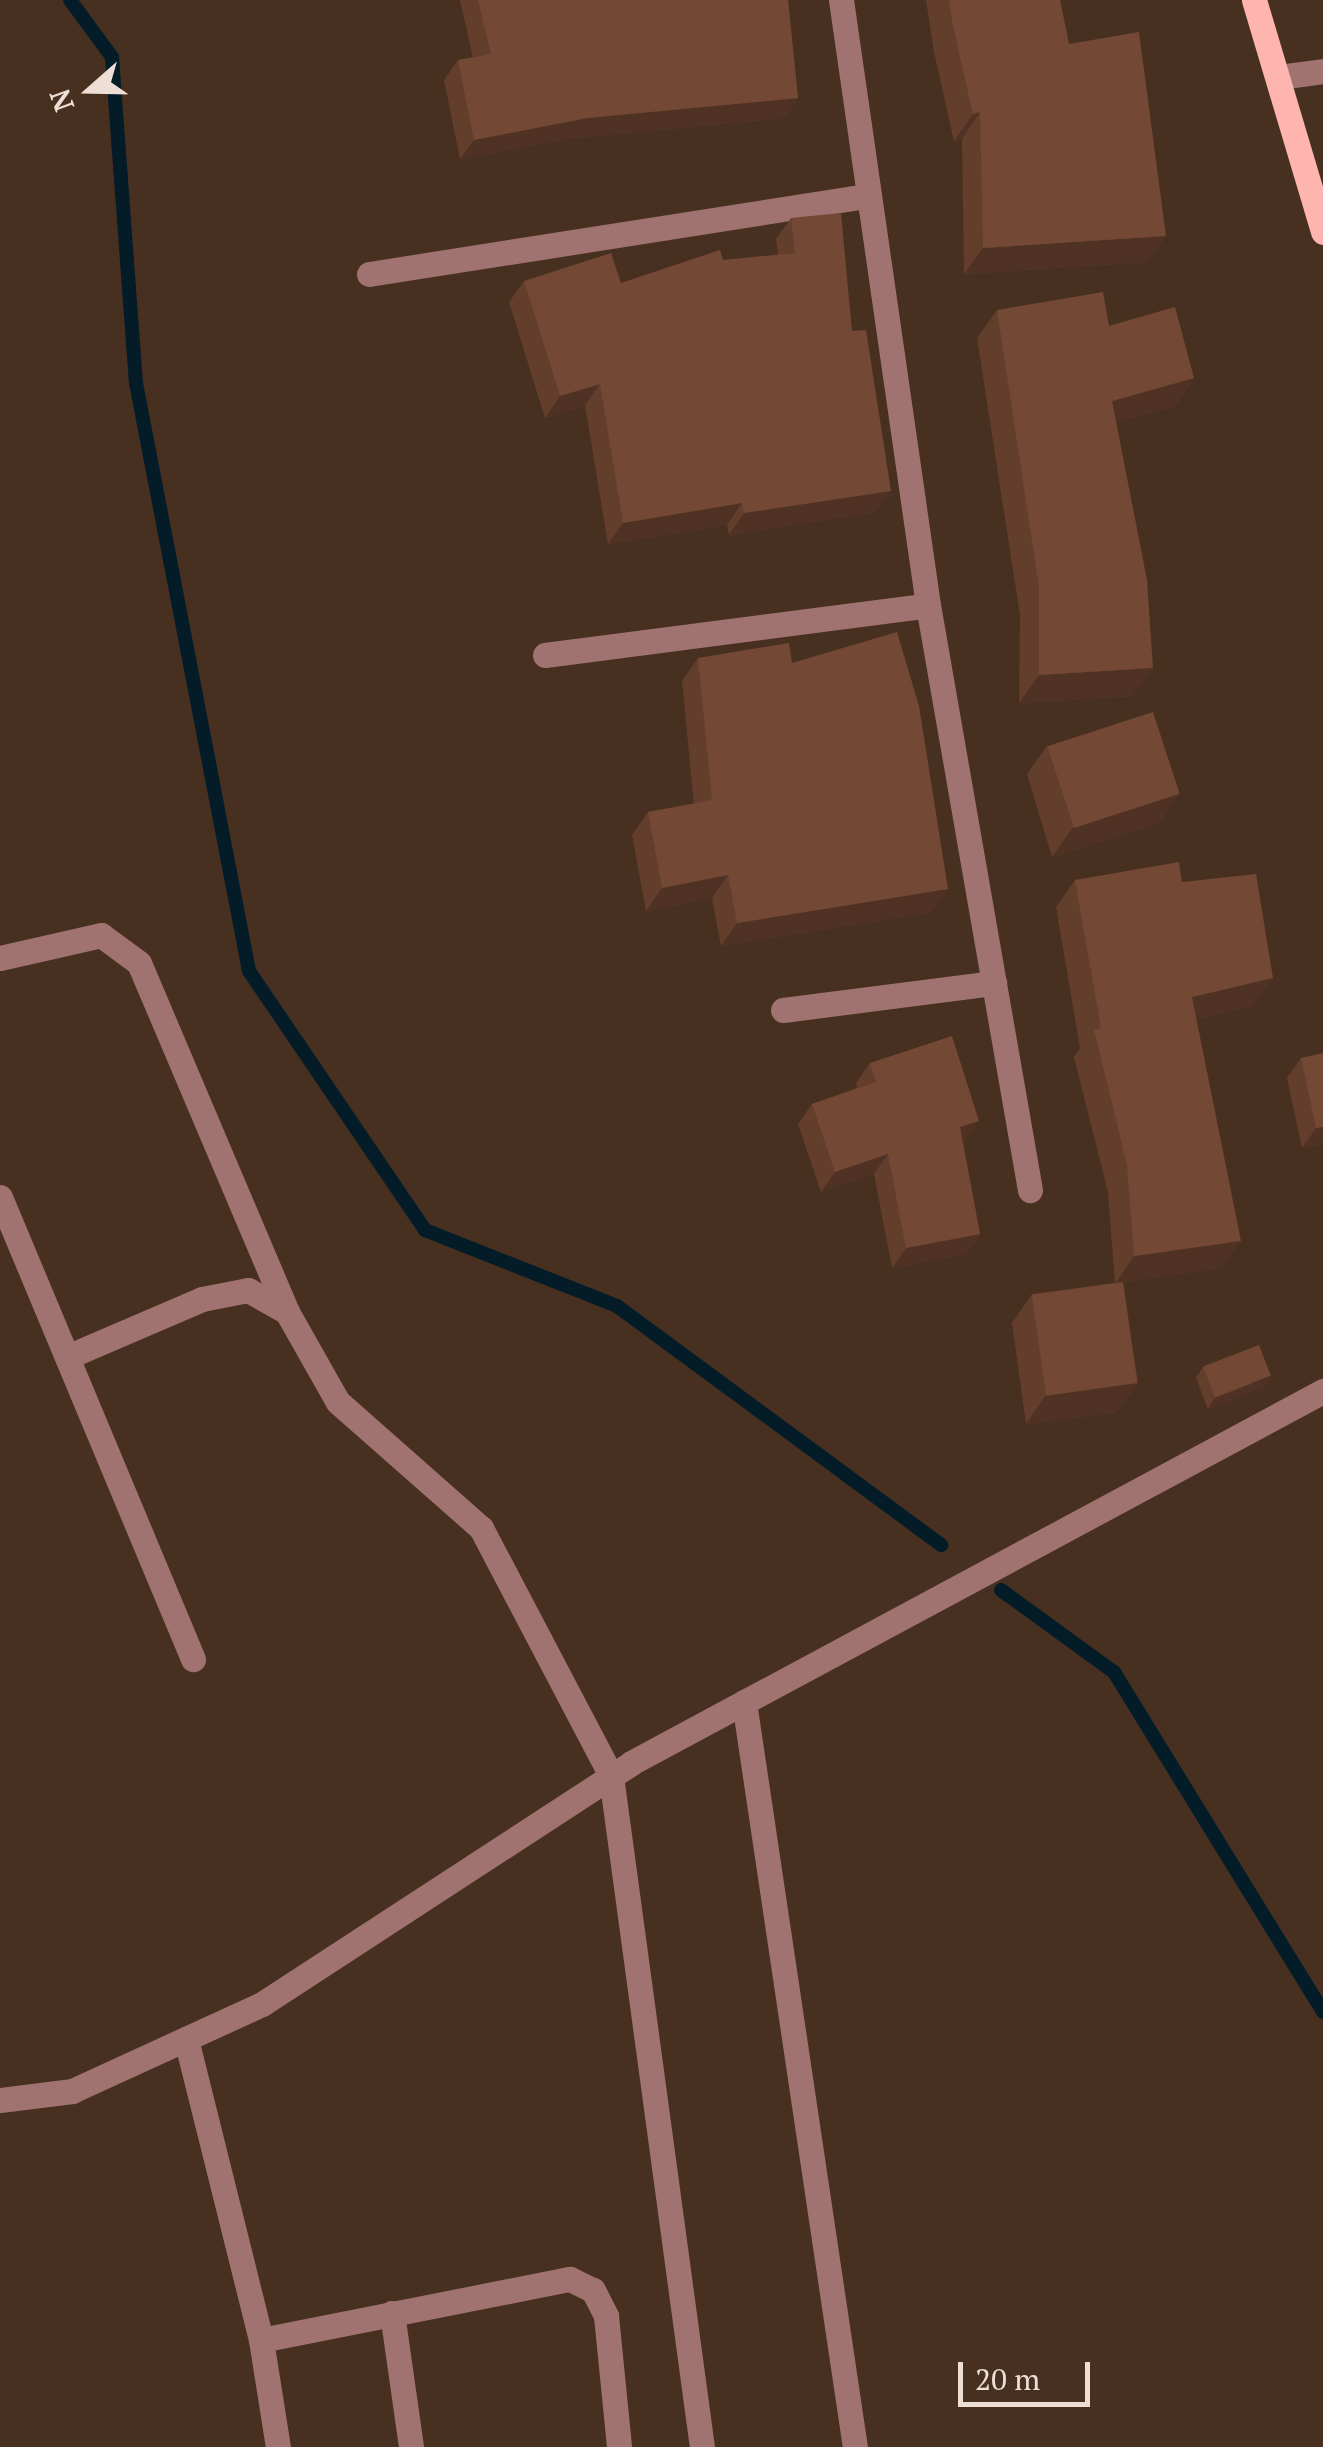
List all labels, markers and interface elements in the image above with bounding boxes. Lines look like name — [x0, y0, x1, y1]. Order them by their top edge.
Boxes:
north arrow — [40, 40, 140, 140]
text: N — [40, 84, 82, 117]
scale bar — [963, 2342, 1096, 2404]
text: 20 m — [975, 2359, 1040, 2399]

